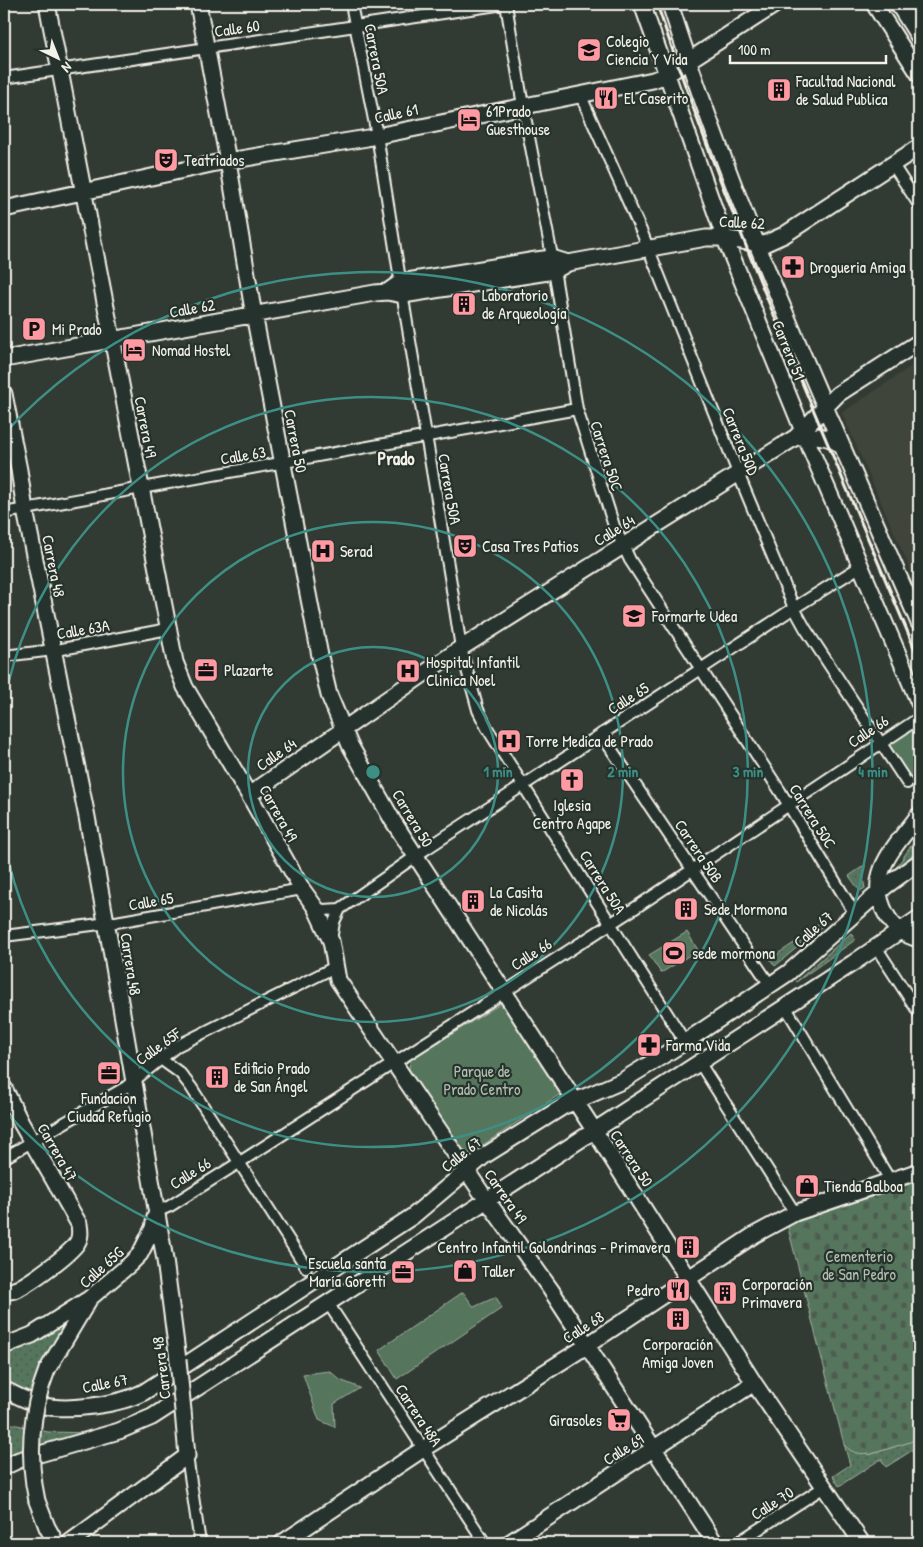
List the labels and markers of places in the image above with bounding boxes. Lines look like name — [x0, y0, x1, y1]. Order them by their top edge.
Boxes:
place label: Colegio Ciencia Y Vida — [606, 30, 688, 70]
school or university icon: Colegio Ciencia Y Vida — [576, 37, 602, 63]
place label: Facultad Nacional de Salud Publica — [795, 70, 896, 110]
building icon: Facultad Nacional de Salud Publica — [766, 77, 792, 103]
restaurant icon: El Caserito — [593, 85, 619, 111]
place label: El Caserito — [624, 87, 689, 109]
place label: 61Prado Guesthouse — [486, 100, 551, 140]
hotel icon: 61Prado Guesthouse — [456, 107, 482, 133]
theatre icon: Teatriados — [153, 147, 179, 173]
place label: Teatriados — [184, 149, 245, 171]
pharmacy icon: Drogueria Amiga — [780, 254, 806, 280]
place label: Drogueria Amiga — [810, 256, 905, 278]
place label: Laboratorio de Arqueología — [482, 284, 567, 324]
building icon: Laboratorio de Arqueología — [451, 291, 477, 317]
parking icon: Mi Prado — [21, 316, 47, 342]
place label: Mi Prado — [52, 318, 102, 340]
hotel icon: Nomad Hostel — [121, 337, 147, 363]
place label: Nomad Hostel — [152, 339, 231, 361]
theatre icon: Casa Tres Patios — [452, 533, 478, 559]
place label: Casa Tres Patios — [482, 535, 579, 557]
hospital icon: Serad — [310, 538, 336, 564]
place label: Serad — [340, 540, 372, 562]
school or university icon: Formarte Udea — [621, 603, 647, 629]
place label: Formarte Udea — [651, 605, 737, 627]
place label: Hospital Infantil Clinica Noel — [426, 651, 521, 691]
office icon: Plazarte — [193, 657, 219, 683]
hospital icon: Hospital Infantil Clinica Noel — [395, 658, 421, 684]
place label: Plazarte — [224, 659, 274, 681]
hospital icon: Torre Medica de Prado — [496, 728, 522, 754]
place label: Torre Medica de Prado — [526, 730, 654, 752]
centre of rings — [364, 763, 382, 781]
church icon: Iglesia Centro Agape — [559, 767, 585, 793]
place label: Iglesia Centro Agape — [533, 794, 612, 834]
place label: La Casita de Nicolás — [490, 881, 548, 921]
building icon: La Casita de Nicolás — [460, 888, 486, 914]
building icon: Sede Mormona — [673, 896, 699, 922]
place label: Sede Mormona — [704, 898, 787, 920]
sports icon: sede mormona — [661, 940, 687, 966]
place label: sede mormona — [692, 942, 775, 964]
pharmacy icon: Farma Vida — [636, 1032, 662, 1058]
place label: Farma Vida — [665, 1034, 730, 1056]
place label: Edificio Prado de San Ángel — [234, 1057, 311, 1097]
office icon: Fundacion Ciudad Refugio — [96, 1060, 122, 1086]
building icon: Edificio Prado de San Ángel — [204, 1064, 230, 1090]
place label: Fundacion Ciudad Refugio — [67, 1087, 152, 1127]
shop icon: Tienda Balboa — [794, 1173, 820, 1199]
place label: Tienda Balboa — [824, 1175, 903, 1197]
building icon: Centro Infantil Golondrinas - Primavera — [675, 1234, 701, 1260]
place label: Centro Infantil Golondrinas - Primavera — [437, 1236, 670, 1258]
place label: Escuela santa María Goretti — [308, 1252, 386, 1292]
shop icon: Taller — [452, 1258, 478, 1284]
office icon: Escuela santa María Goretti — [390, 1259, 416, 1285]
place label: Taller — [482, 1260, 515, 1282]
place label: Corporación Primavera — [742, 1273, 813, 1313]
restaurant icon: Pedro — [665, 1277, 691, 1303]
place label: Pedro — [627, 1279, 661, 1301]
building icon: Corporación Primavera — [712, 1280, 738, 1306]
building icon: Corporación Amiga Joven — [665, 1306, 691, 1332]
place label: Corporación Amiga Joven — [642, 1333, 714, 1373]
supermarket icon: Girasoles — [606, 1407, 632, 1433]
place label: Girasoles — [549, 1409, 602, 1431]

